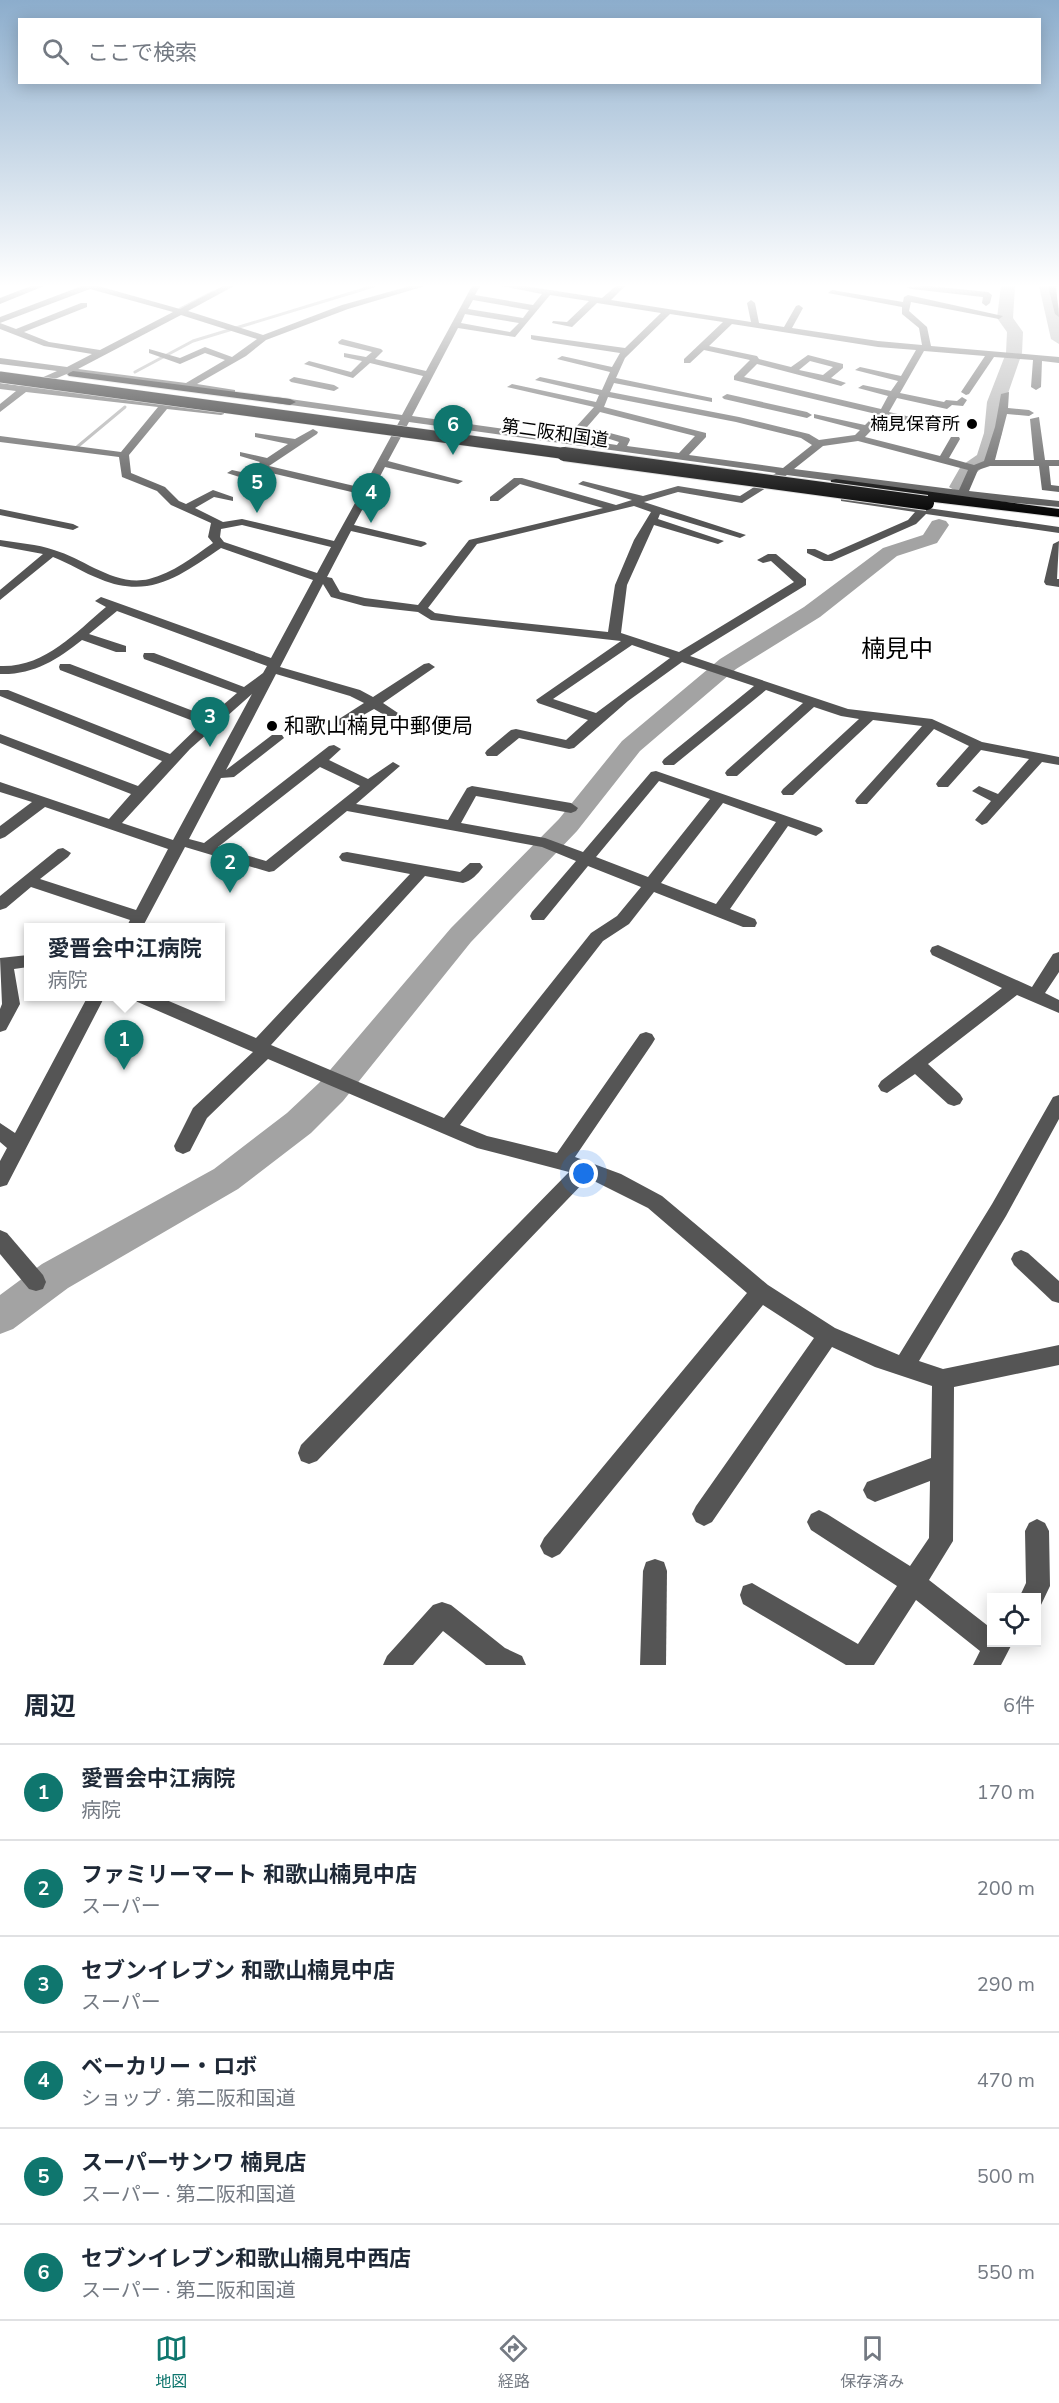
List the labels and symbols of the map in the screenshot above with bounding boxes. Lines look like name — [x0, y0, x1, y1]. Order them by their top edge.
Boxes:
pin: 6 — [434, 406, 472, 455]
place label: 楠見保育所 — [870, 412, 960, 436]
street label: 第二阪和国道 — [500, 414, 610, 452]
marker: 楠見保育所 — [965, 417, 979, 431]
pin: 5 — [238, 464, 276, 513]
pin: 4 — [352, 474, 391, 523]
district label: 楠見中 — [861, 633, 933, 665]
pin: 3 — [190, 698, 230, 747]
place label: 和歌山楠見中郵便局 — [284, 712, 473, 740]
marker: 和歌山楠見中郵便局 — [265, 719, 279, 733]
pin: 2 — [210, 844, 250, 893]
pin: 1 — [104, 1020, 144, 1070]
your location — [569, 1159, 598, 1188]

